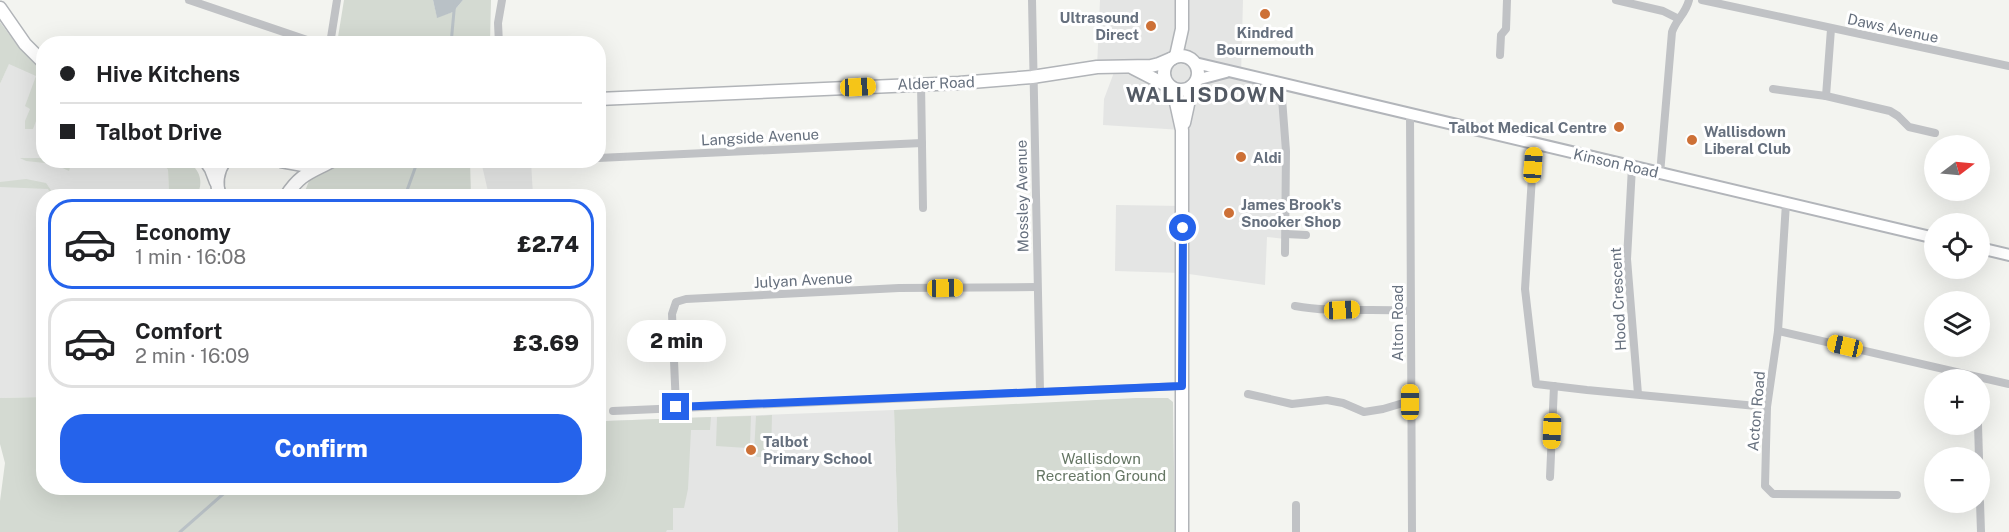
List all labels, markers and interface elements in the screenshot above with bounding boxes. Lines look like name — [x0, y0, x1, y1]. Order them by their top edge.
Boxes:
marker: Kindred Bournemouth — [1258, 7, 1272, 21]
place label: Ultrasound Direct — [1060, 9, 1139, 43]
street label: Daws Avenue — [1846, 10, 1940, 46]
marker: Ultrasound Direct — [1144, 19, 1158, 33]
place label: Kindred Bournemouth — [1216, 24, 1314, 58]
text: Hive Kitchens — [96, 61, 240, 87]
street label: Alder Road — [897, 73, 975, 93]
car — [840, 77, 876, 97]
district label: WALLISDOWN — [1126, 82, 1286, 107]
text: Talbot Drive — [96, 119, 222, 145]
place label: Talbot Medical Centre — [1449, 119, 1607, 136]
marker: Talbot Medical Centre — [1612, 120, 1626, 134]
place label: Wallisdown Liberal Club — [1704, 123, 1791, 157]
street label: Langside Avenue — [701, 125, 819, 149]
marker: Wallisdown Liberal Club — [1685, 133, 1699, 147]
north arrow — [1924, 135, 1990, 201]
map controls — [1924, 135, 1990, 513]
street label: Mossley Avenue — [1013, 140, 1031, 252]
street label: Kinson Road — [1572, 145, 1660, 181]
car — [1523, 146, 1543, 184]
place label: Aldi — [1253, 149, 1282, 166]
marker: Aldi — [1234, 150, 1248, 164]
place label: James Brook's Snooker Shop — [1241, 196, 1342, 230]
marker: James Brook's Snooker Shop — [1222, 206, 1236, 220]
button: locate — [1924, 213, 1990, 279]
route start — [1169, 214, 1196, 241]
icon: car — [63, 217, 117, 271]
text: Economy — [135, 219, 231, 245]
text: £2.74 — [517, 231, 579, 257]
text: 1 min · 16:08 — [135, 245, 246, 269]
street label: Hood Crescent — [1607, 247, 1629, 351]
street label: Julyan Avenue — [753, 269, 853, 291]
car — [927, 279, 963, 297]
street label: Alton Road — [1389, 285, 1406, 361]
button: layers — [1924, 291, 1990, 357]
car — [1324, 300, 1360, 320]
icon: car — [63, 316, 117, 370]
text: Comfort — [135, 318, 222, 344]
callout: 2 min — [626, 320, 726, 362]
text: 2 min — [650, 329, 703, 353]
text: £3.69 — [513, 330, 579, 356]
car — [1825, 333, 1865, 359]
text: 2 min · 16:09 — [135, 344, 250, 368]
button: + — [1924, 369, 1990, 435]
street label: Acton Road — [1744, 370, 1768, 452]
car — [1401, 384, 1419, 420]
route end — [662, 393, 689, 420]
car — [1542, 413, 1562, 449]
button: Confirm — [60, 414, 582, 483]
place label: Talbot Primary School — [763, 433, 873, 467]
marker: Talbot Primary School — [744, 443, 758, 457]
button: − — [1924, 447, 1990, 513]
park label: Wallisdown Recreation Ground — [1036, 450, 1166, 484]

